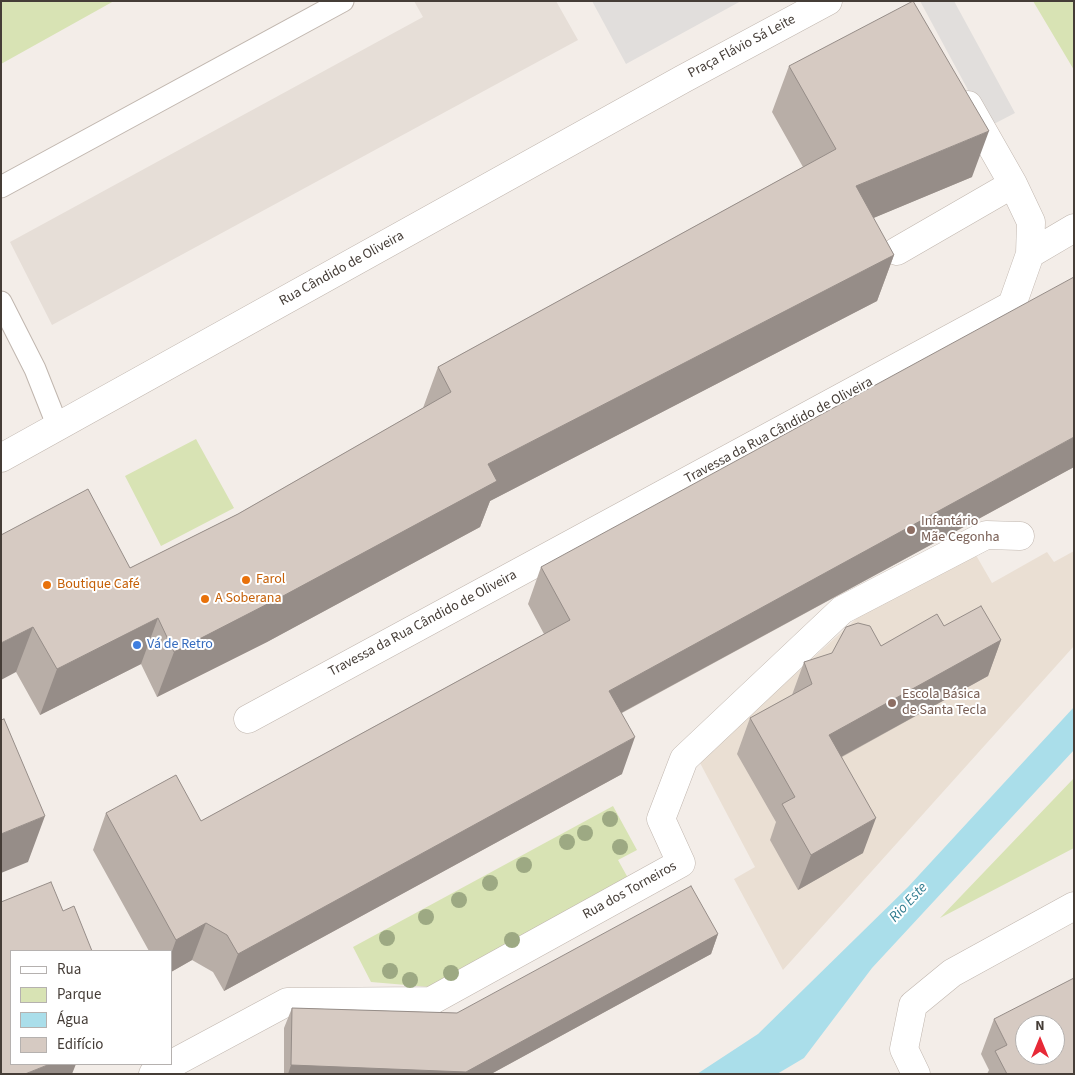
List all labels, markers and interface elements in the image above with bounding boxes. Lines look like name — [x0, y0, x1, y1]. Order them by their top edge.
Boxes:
street label: Praça Flávio Sá Leite — [685, 12, 799, 82]
street label: Rua Cândido de Oliveira — [277, 228, 407, 310]
street label: Travessa da Rua Cândido de Oliveira — [682, 374, 876, 488]
place label: Infantário Mãe Cegonha — [921, 514, 1000, 546]
marker: Infantário Mãe Cegonha — [905, 524, 917, 536]
street label: Travessa da Rua Cândido de Oliveira — [326, 567, 520, 681]
place label: Farol — [256, 572, 285, 588]
marker: Farol — [240, 574, 252, 586]
place label: Boutique Café — [57, 577, 140, 593]
marker: Boutique Café — [41, 579, 53, 591]
place label: A Soberana — [215, 591, 281, 607]
marker: A Soberana — [199, 593, 211, 605]
place label: Vá de Retro — [147, 637, 213, 653]
marker: Vá de Retro — [131, 639, 143, 651]
place label: Escola Básica de Santa Tecla — [902, 687, 987, 720]
marker: Escola Básica de Santa Tecla — [886, 697, 898, 709]
street label: Rua dos Torneiros — [580, 858, 680, 924]
water label: Rio Este — [886, 879, 932, 927]
legend — [10, 950, 172, 1065]
text: Rua — [57, 959, 81, 980]
text: Parque — [57, 984, 101, 1005]
text: Água — [57, 1009, 88, 1030]
north arrow — [1015, 1015, 1065, 1065]
text: N — [1035, 1016, 1045, 1036]
text: Edifício — [57, 1034, 104, 1055]

